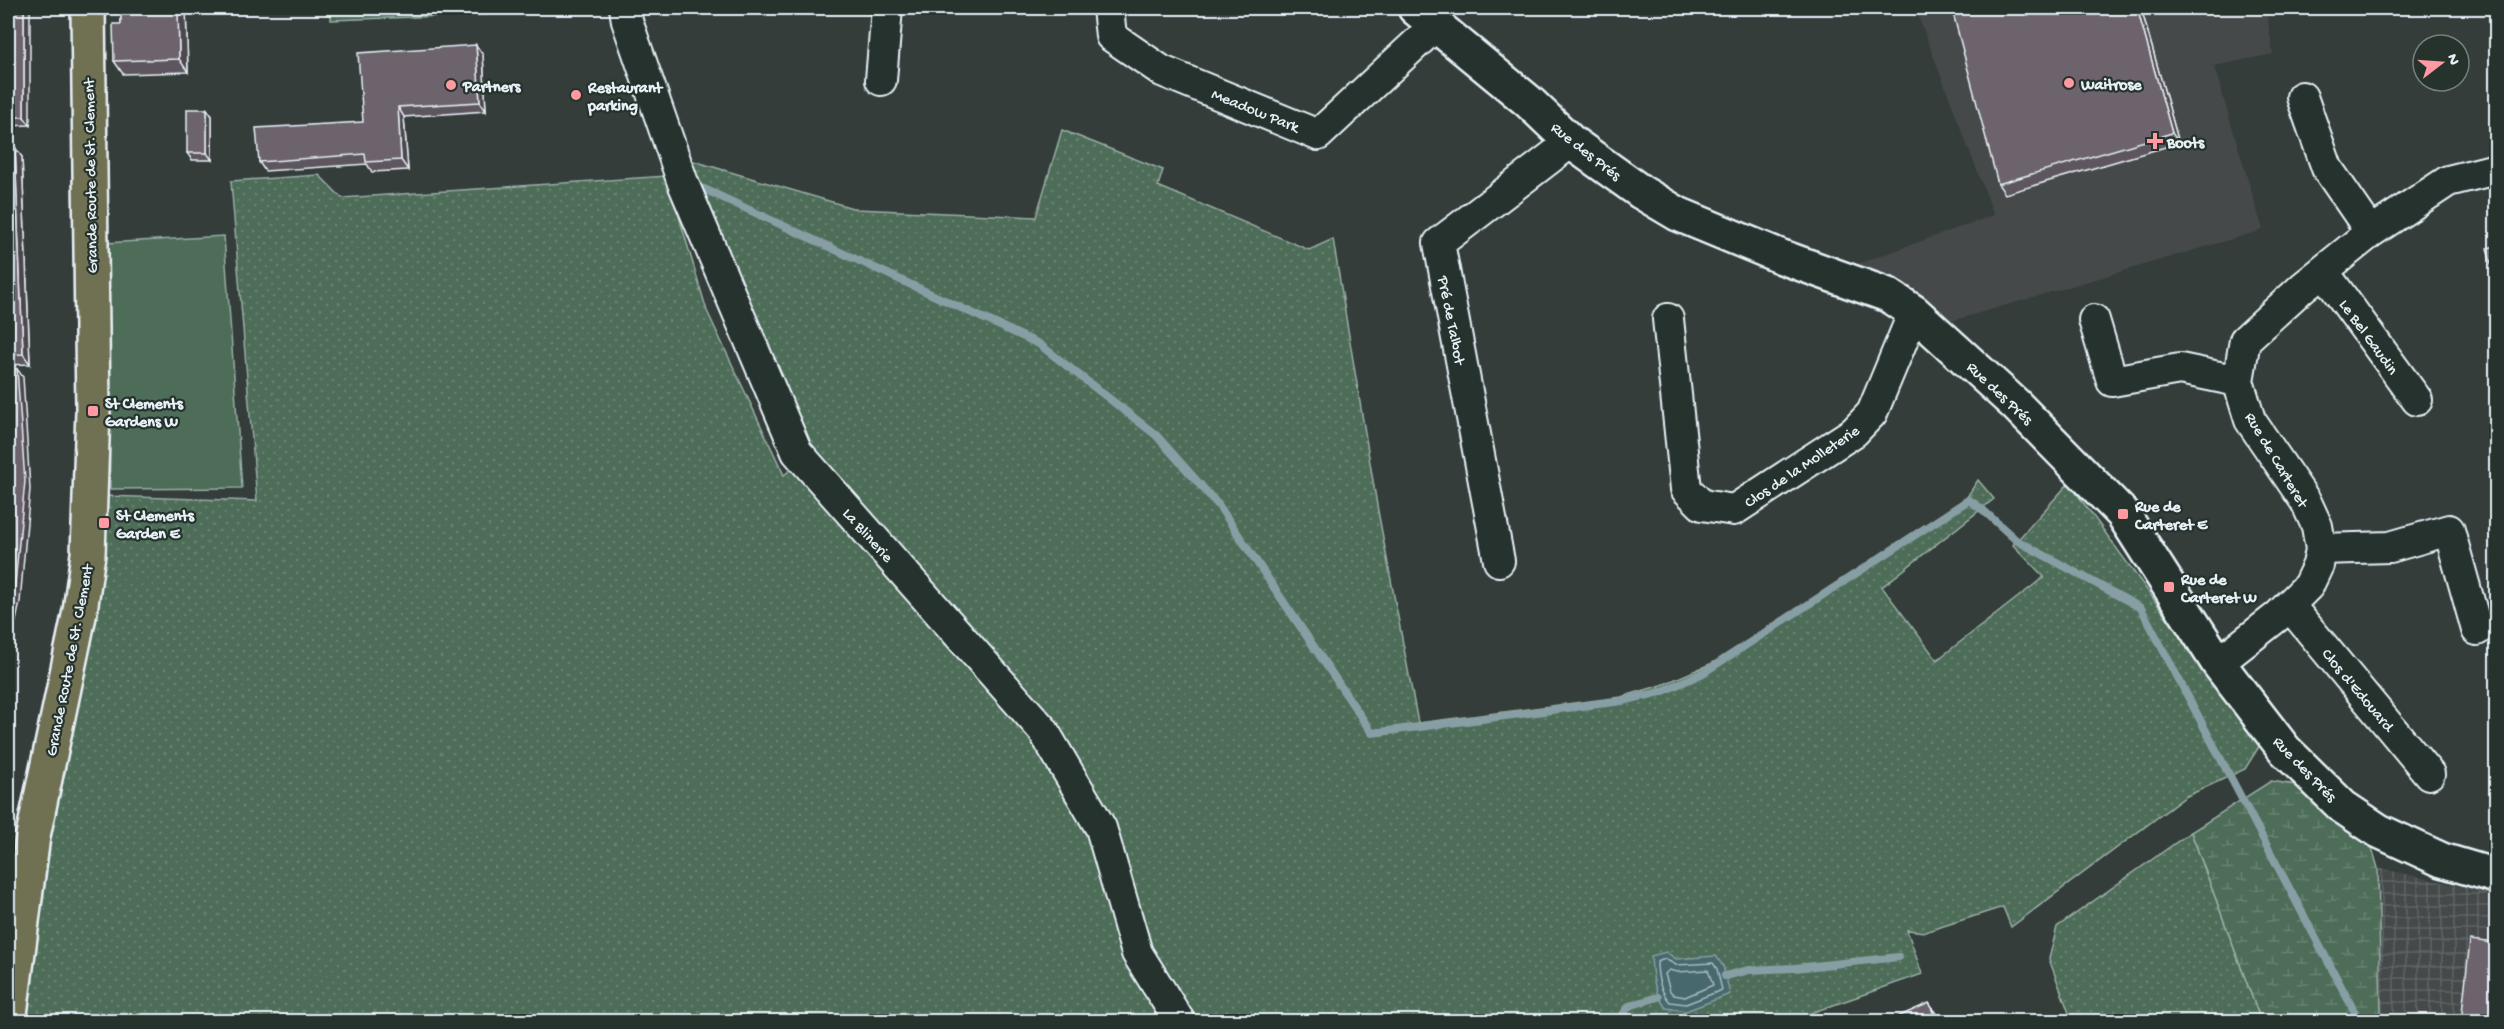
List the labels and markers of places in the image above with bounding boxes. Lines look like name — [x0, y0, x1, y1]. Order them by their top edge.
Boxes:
marker: Waitrose — [2062, 76, 2076, 90]
place label: Waitrose — [2080, 77, 2142, 96]
marker: Partners — [444, 78, 458, 92]
place label: Partners — [462, 79, 521, 98]
place label: Restaurant parking — [587, 80, 664, 117]
marker: Restaurant parking — [569, 88, 583, 102]
marker: Boots — [2148, 134, 2162, 148]
place label: Boots — [2166, 135, 2205, 154]
place label: St Clements Gardens W — [105, 396, 184, 433]
marker: St Clements Gardens W — [86, 404, 100, 418]
place label: Rue de Carteret E — [2134, 499, 2208, 536]
marker: Rue de Carteret E — [2116, 507, 2130, 521]
place label: St Clements Garden E — [116, 508, 195, 545]
marker: St Clements Garden E — [97, 516, 111, 530]
place label: Rue de Carteret W — [2180, 572, 2257, 609]
marker: Rue de Carteret W — [2162, 580, 2176, 594]

